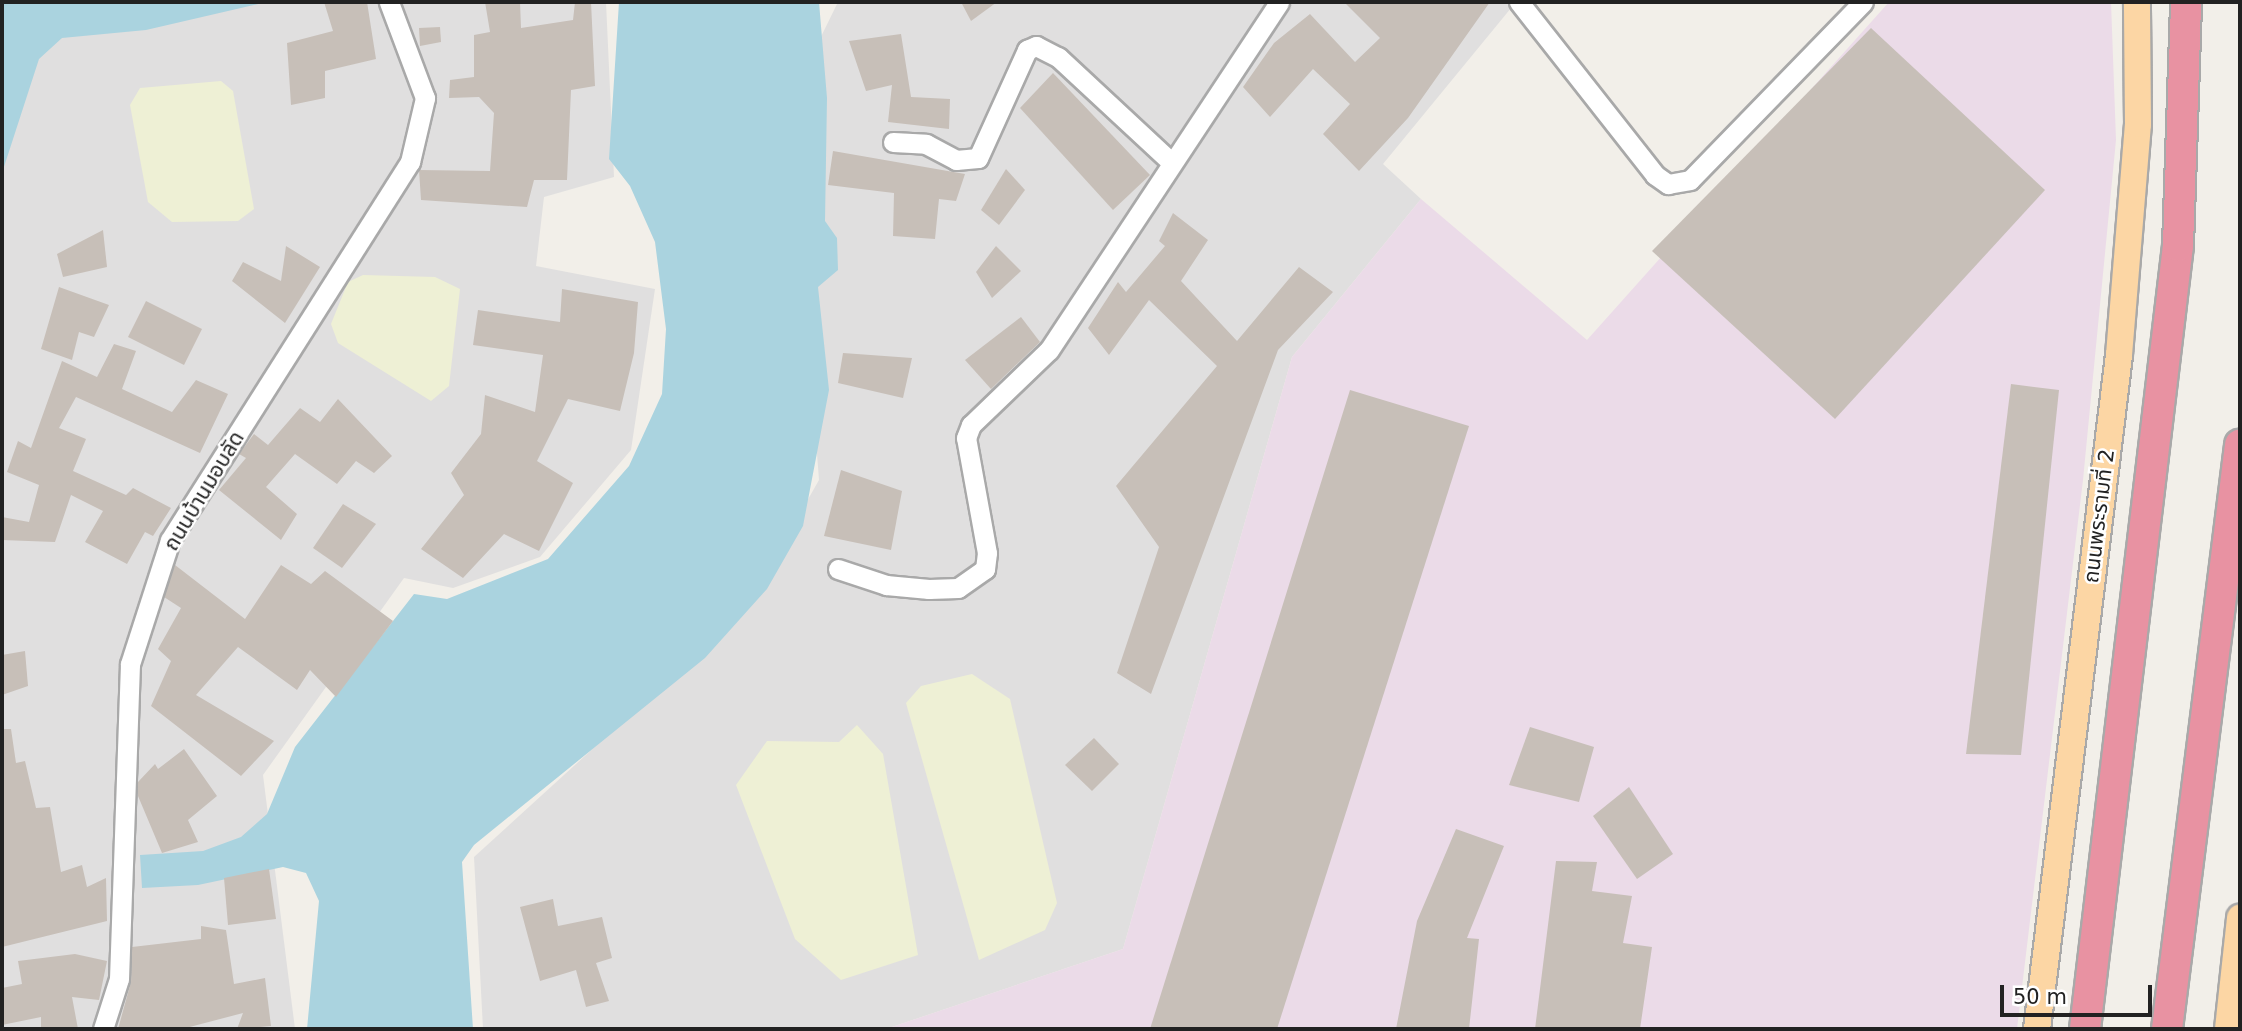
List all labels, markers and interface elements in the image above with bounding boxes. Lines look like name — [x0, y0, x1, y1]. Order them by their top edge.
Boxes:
street label: ถนนบ้านมอบลัด — [158, 427, 250, 555]
street label: ถนนพระรามที่ 2 — [2078, 448, 2120, 584]
scale bar — [2004, 972, 2156, 1016]
text: 50 m — [2013, 985, 2067, 1009]

